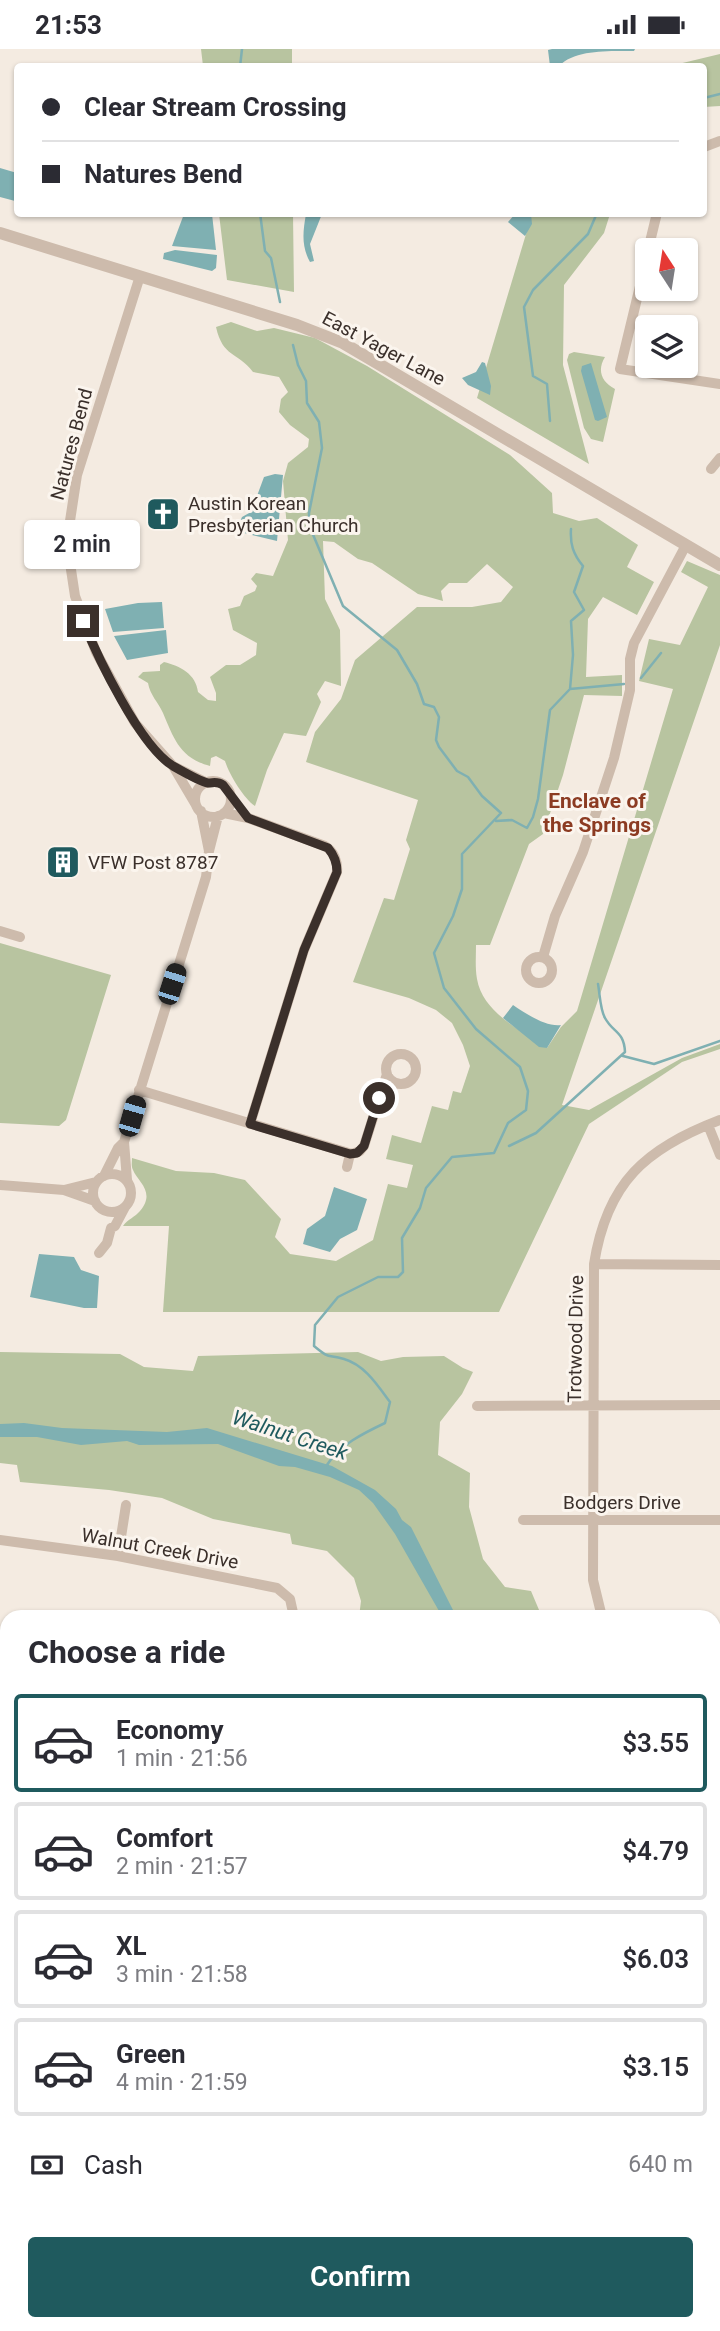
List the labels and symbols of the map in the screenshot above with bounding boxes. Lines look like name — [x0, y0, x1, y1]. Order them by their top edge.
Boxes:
north arrow — [635, 238, 698, 301]
street label: East Yager Lane — [318, 306, 449, 391]
street label: Natures Bend — [46, 386, 97, 502]
place label: Austin Korean Presbyterian Church — [188, 492, 359, 537]
church icon: Austin Korean Presbyterian Church — [144, 495, 182, 533]
callout: 2 min — [25, 519, 141, 569]
route end — [67, 605, 99, 637]
district label: Enclave of the Springs — [543, 789, 651, 837]
building icon: VFW Post 8787 — [44, 843, 82, 881]
place label: VFW Post 8787 — [88, 851, 218, 874]
car — [156, 961, 189, 1007]
route start — [363, 1082, 395, 1114]
car — [117, 1093, 148, 1139]
street label: Trotwood Drive — [563, 1275, 588, 1403]
water label: Walnut Creek — [229, 1405, 351, 1465]
street label: Bodgers Drive — [563, 1491, 681, 1514]
street label: Walnut Creek Drive — [80, 1523, 240, 1574]

